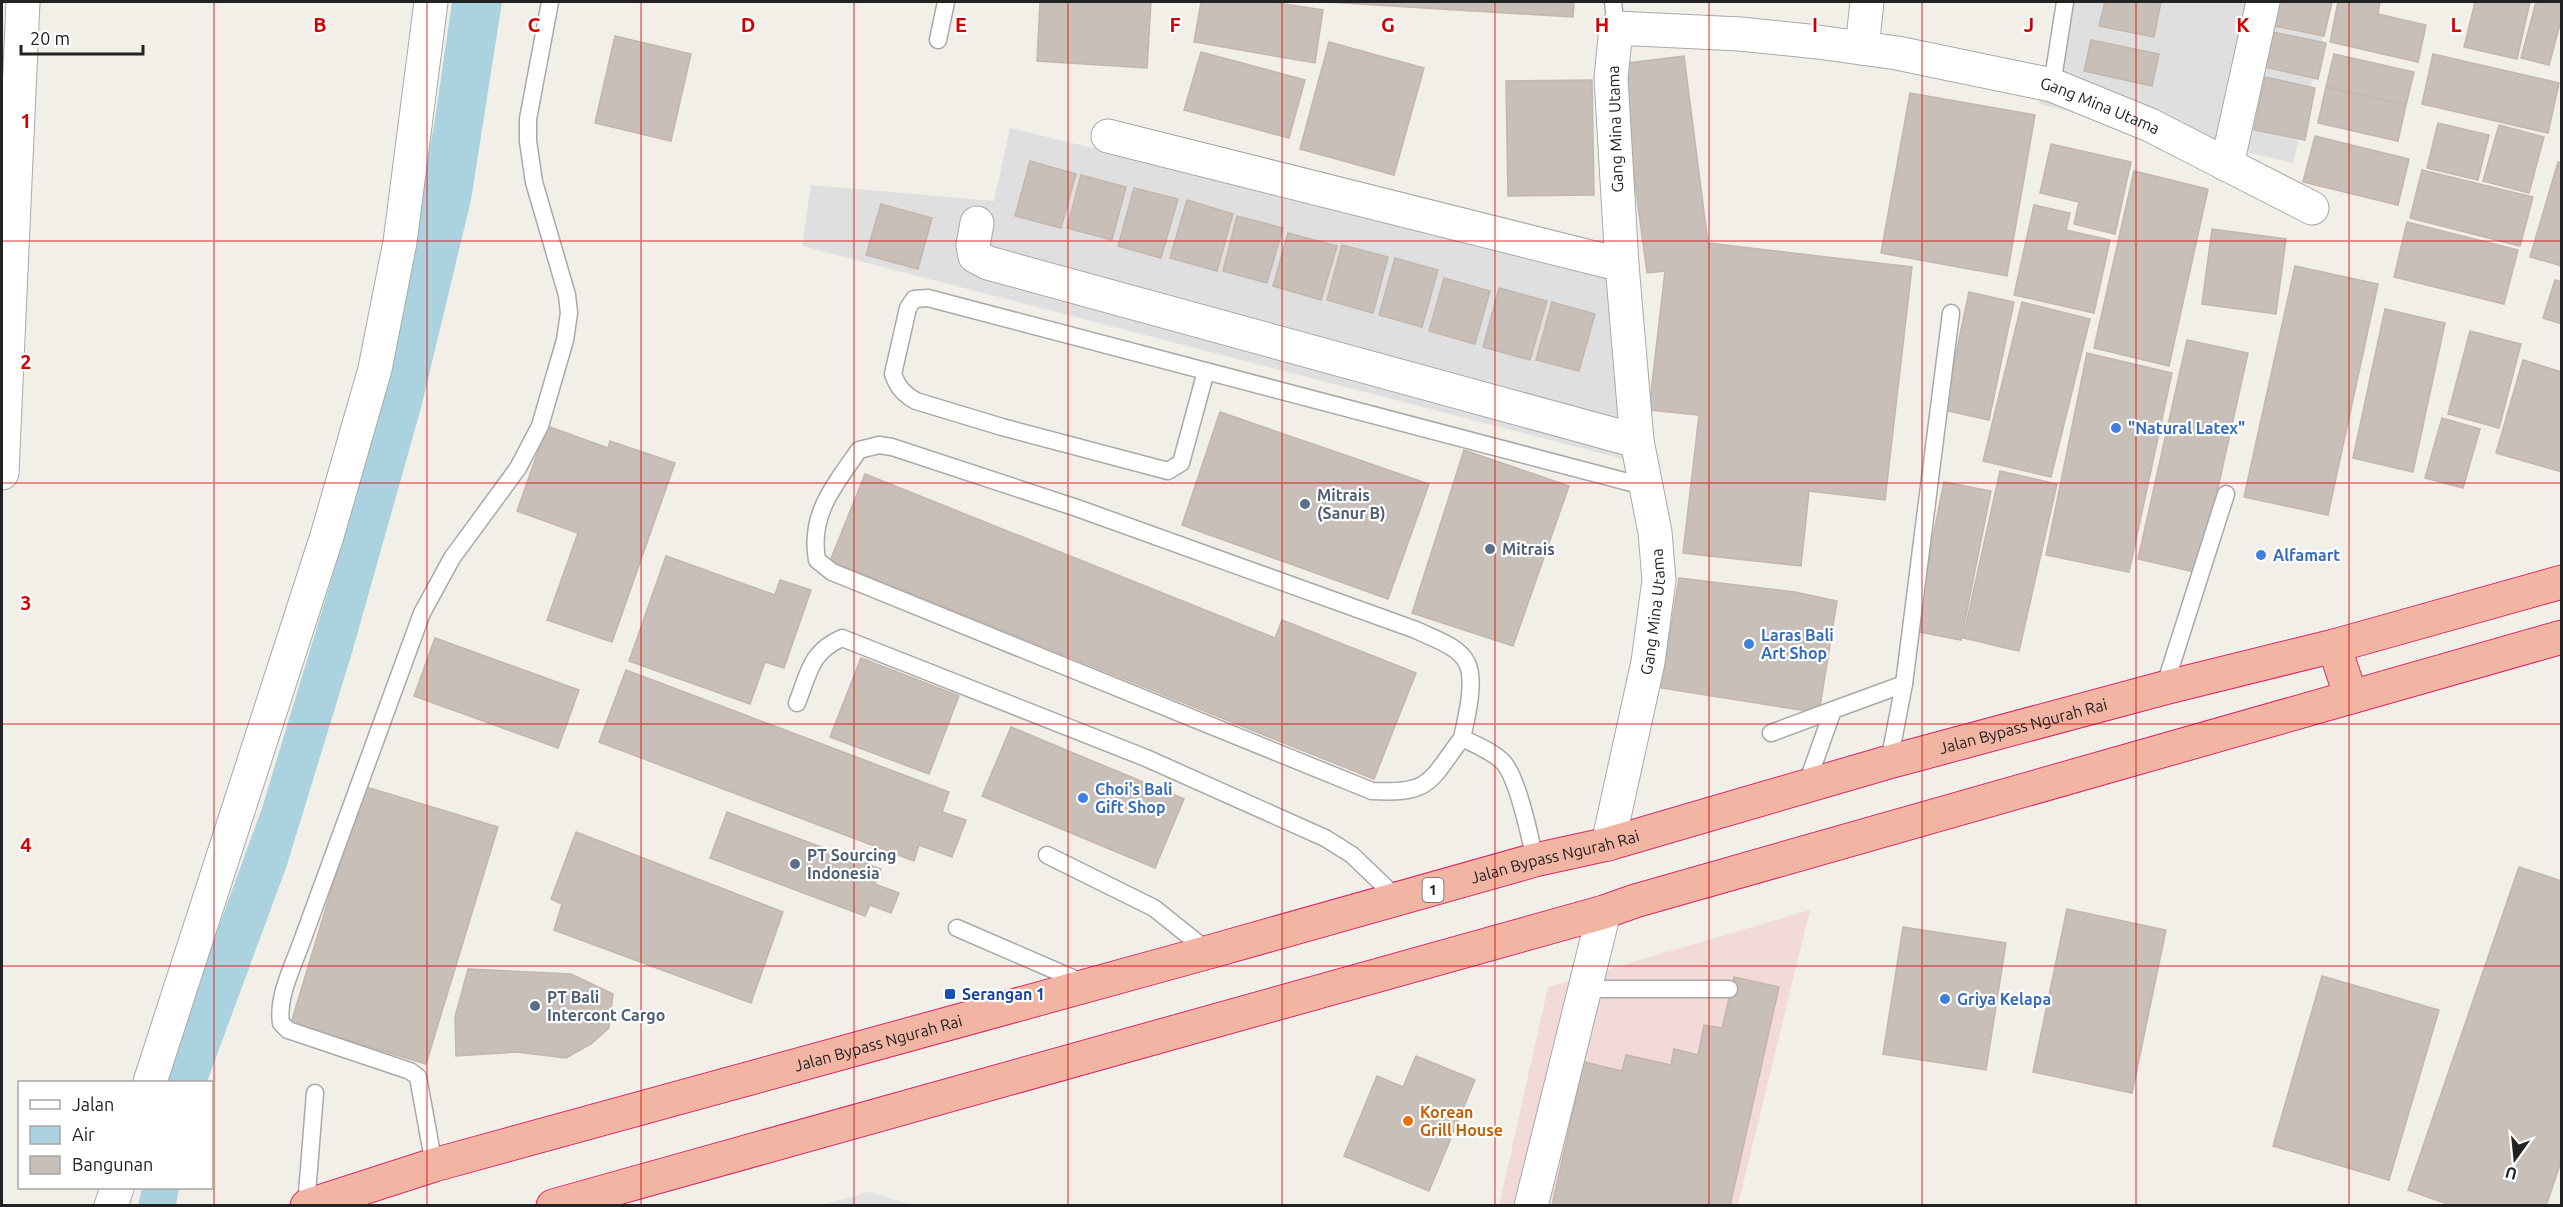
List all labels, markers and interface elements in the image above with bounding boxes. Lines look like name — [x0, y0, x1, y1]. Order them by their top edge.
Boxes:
text: B — [313, 13, 327, 36]
text: C — [528, 13, 541, 36]
text: D — [741, 13, 755, 36]
text: E — [955, 13, 967, 36]
text: F — [1169, 13, 1181, 36]
text: G — [1381, 13, 1395, 36]
text: H — [1595, 13, 1609, 36]
text: I — [1812, 13, 1818, 36]
text: J — [2024, 13, 2034, 36]
text: K — [2236, 13, 2250, 36]
text: L — [2451, 13, 2462, 36]
scale bar — [21, 18, 142, 56]
text: 20 m — [30, 28, 70, 48]
street label: Gang Mina Utama — [1604, 65, 1626, 193]
street label: Gang Mina Utama — [2039, 74, 2163, 138]
text: 1 — [20, 109, 32, 132]
text: 2 — [20, 350, 32, 373]
place label: "Natural Latex" — [2128, 419, 2245, 437]
marker: "Natural Latex" — [2109, 421, 2123, 435]
place label: Mitrais (Sanur B) — [1317, 486, 1385, 523]
marker: Mitrais (Sanur B) — [1298, 497, 1312, 511]
place label: Mitrais — [1502, 540, 1555, 558]
marker: Mitrais — [1483, 542, 1497, 556]
place label: Alfamart — [2273, 546, 2340, 564]
street label: Gang Mina Utama — [1636, 548, 1668, 677]
marker: Alfamart — [2254, 548, 2268, 562]
text: 3 — [20, 591, 32, 614]
place label: Laras Bali Art Shop — [1761, 626, 1834, 662]
marker: Laras Bali Art Shop — [1742, 637, 1756, 651]
street label: Jalan Bypass Ngurah Rai — [1937, 695, 2109, 757]
place label: Choi's Bali Gift Shop — [1095, 780, 1173, 816]
marker: Choi's Bali Gift Shop — [1076, 791, 1090, 805]
street label: Jalan Bypass Ngurah Rai — [1468, 826, 1641, 887]
text: 4 — [20, 833, 32, 856]
place label: PT Sourcing Indonesia — [807, 846, 896, 882]
marker: PT Sourcing Indonesia — [788, 857, 802, 871]
road number: 1 — [1422, 878, 1444, 902]
place label: Serangan 1 — [962, 985, 1045, 1003]
marker: Serangan 1 — [943, 987, 957, 1001]
place label: PT Bali Intercont Cargo — [547, 988, 665, 1024]
place label: Griya Kelapa — [1957, 990, 2051, 1008]
marker: Griya Kelapa — [1938, 992, 1952, 1006]
marker: PT Bali Intercont Cargo — [528, 999, 542, 1013]
street label: Jalan Bypass Ngurah Rai — [792, 1011, 964, 1075]
legend — [18, 1081, 213, 1189]
text: Jalan — [72, 1094, 114, 1114]
place label: Korean Grill House — [1420, 1103, 1503, 1139]
marker: Korean Grill House — [1401, 1114, 1415, 1128]
text: Air — [72, 1124, 95, 1144]
north arrow — [2485, 1129, 2545, 1189]
text: Bangunan — [72, 1154, 153, 1174]
text: U — [2503, 1163, 2519, 1184]

